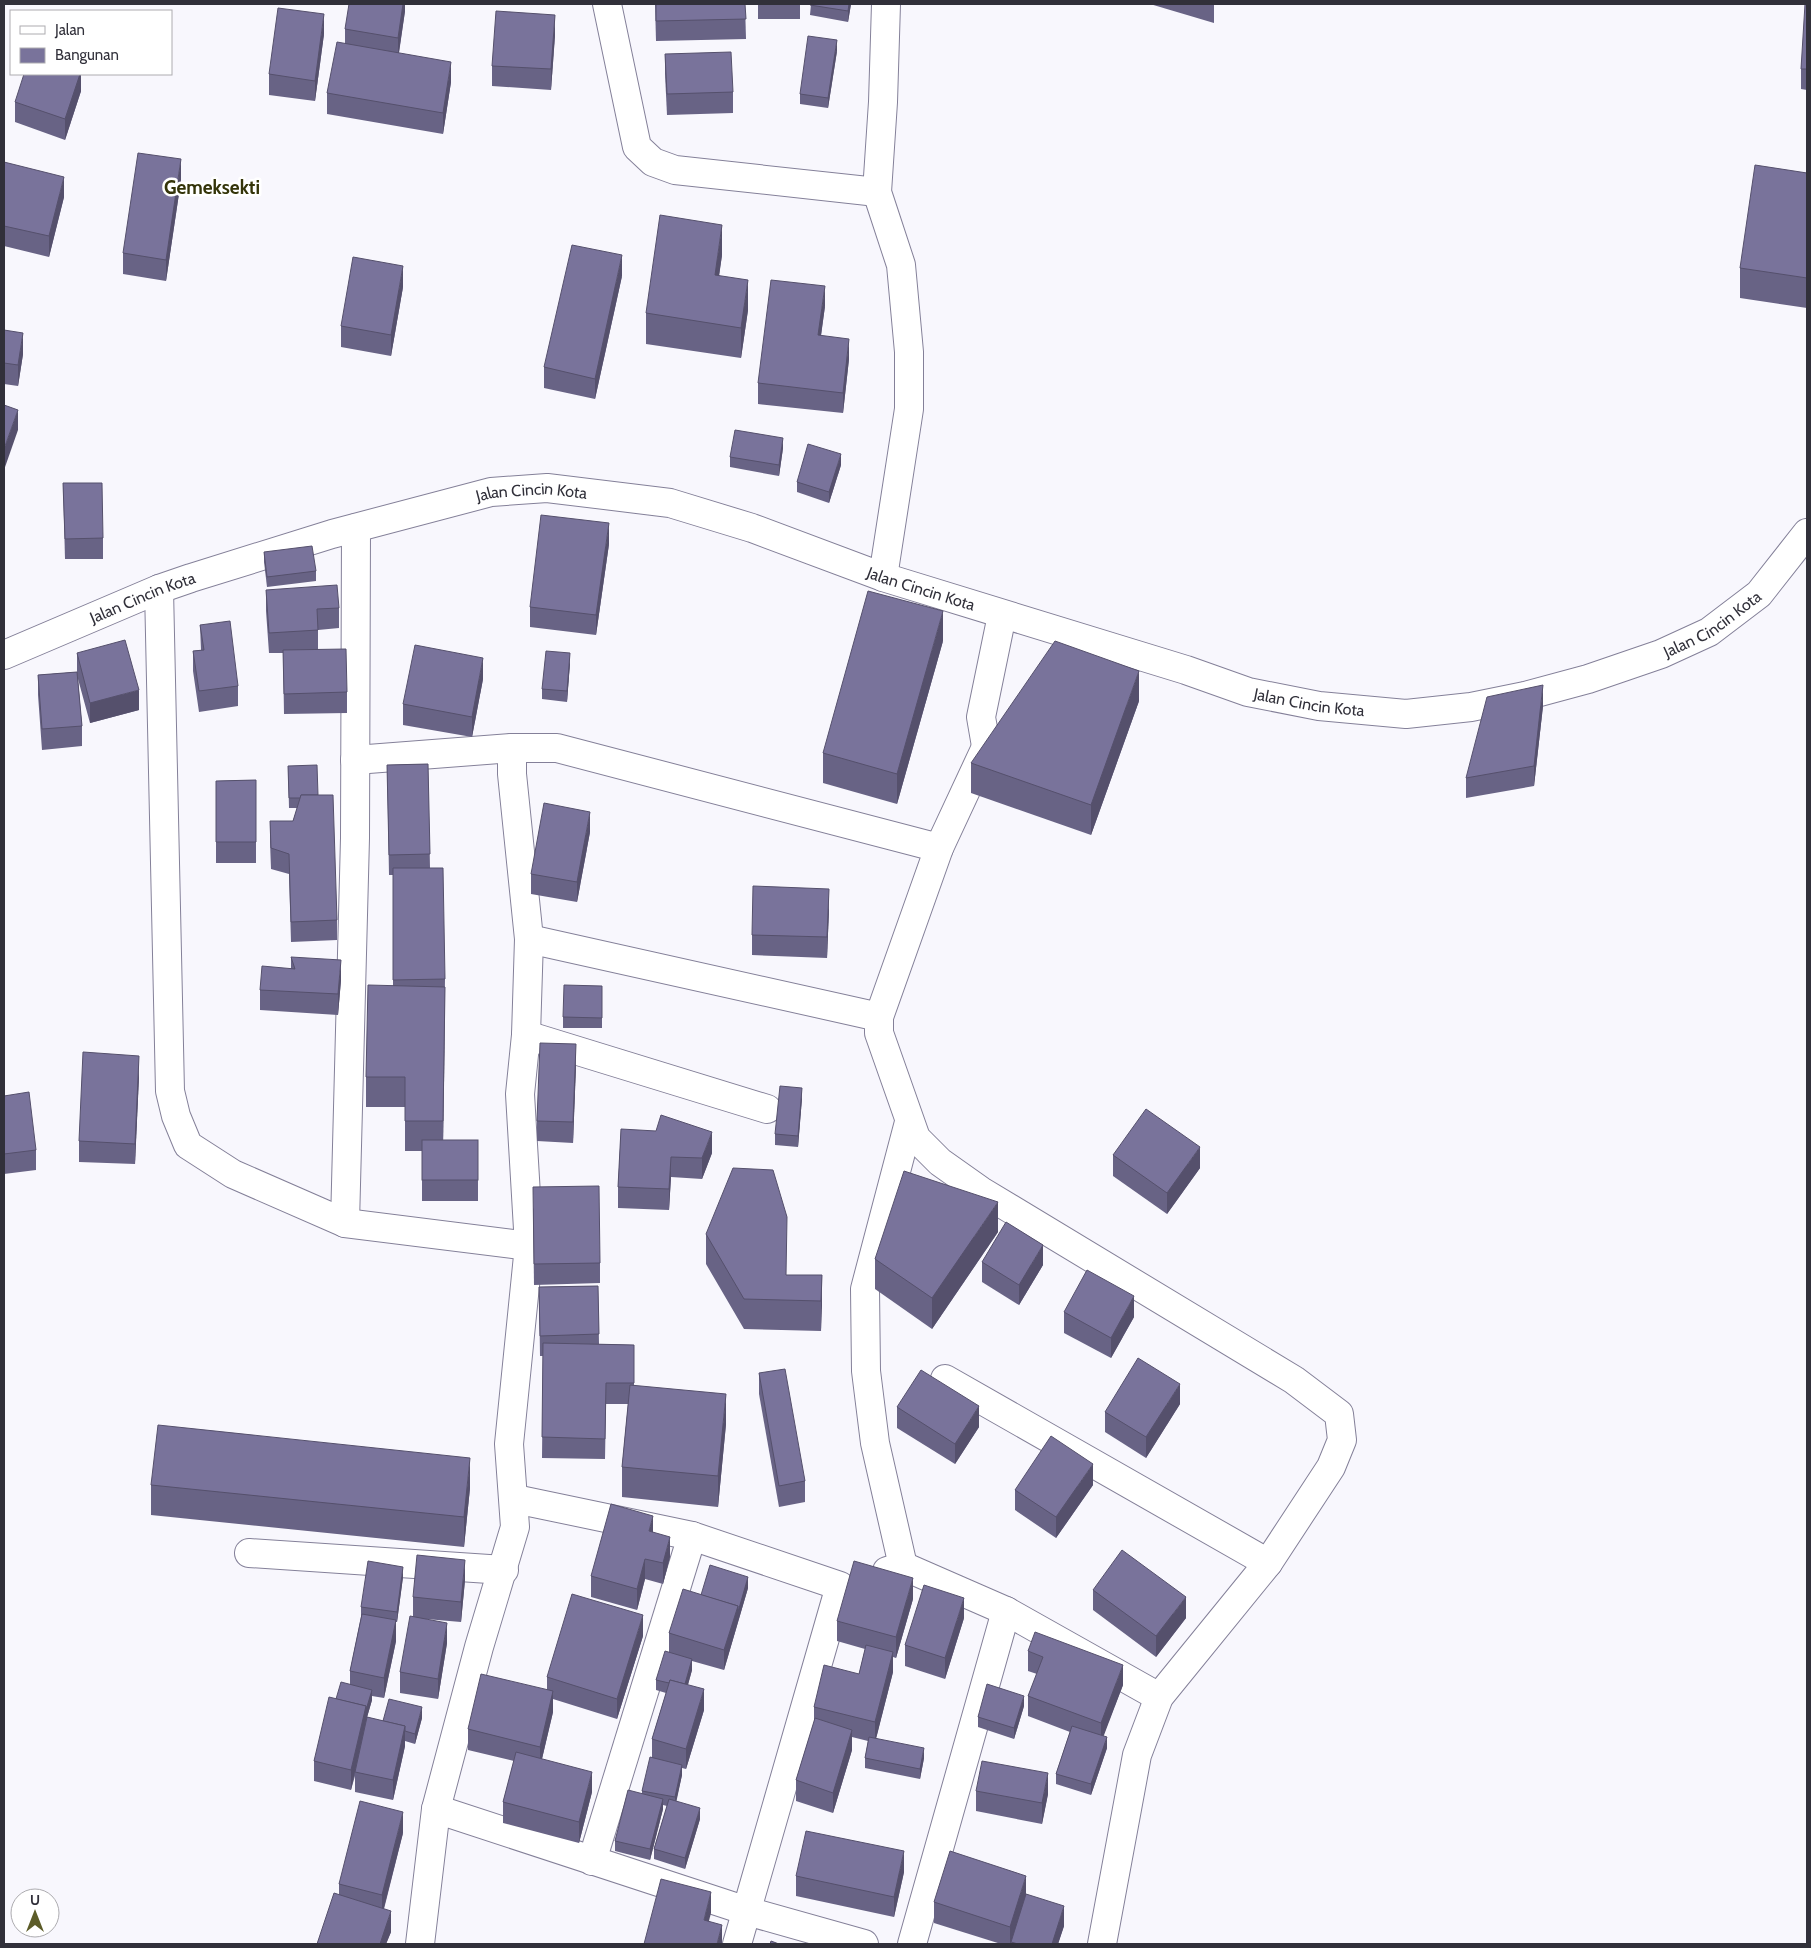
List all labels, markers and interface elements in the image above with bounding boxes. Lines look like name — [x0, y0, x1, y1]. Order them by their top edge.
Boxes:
legend — [10, 10, 172, 75]
text: Jalan — [54, 21, 85, 39]
text: Bangunan — [55, 46, 119, 64]
district label: Gemeksekti — [164, 176, 260, 199]
street label: Jalan Cincin Kota — [473, 479, 588, 506]
street label: Jalan Cincin Kota — [864, 563, 978, 615]
street label: Jalan Cincin Kota — [86, 568, 198, 628]
street label: Jalan Cincin Kota — [1660, 587, 1765, 662]
street label: Jalan Cincin Kota — [1251, 684, 1366, 720]
north arrow — [10, 1888, 60, 1938]
text: U — [30, 1891, 40, 1909]

